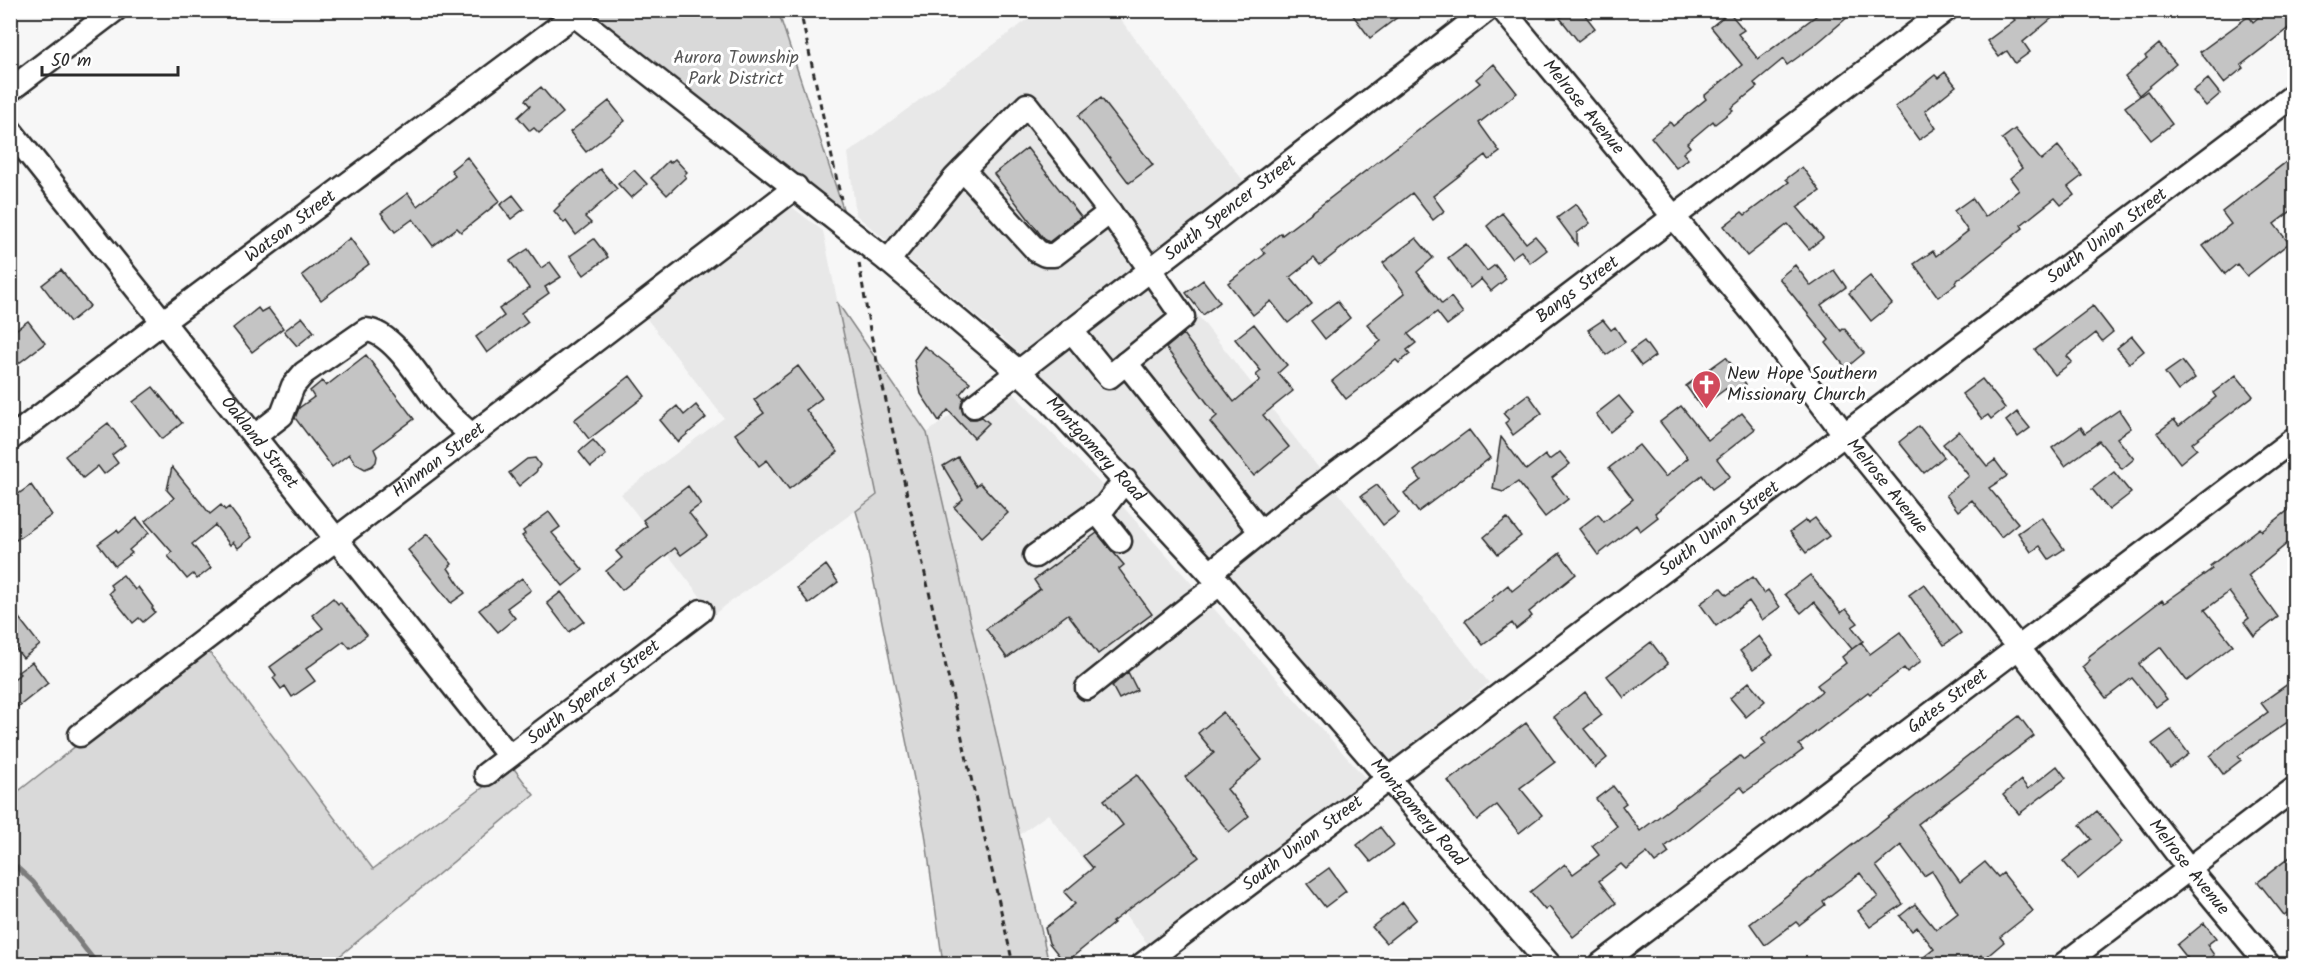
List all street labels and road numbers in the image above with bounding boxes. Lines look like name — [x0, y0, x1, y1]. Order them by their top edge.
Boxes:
street label: Melrose Avenue — [1535, 53, 1632, 162]
street label: South Spencer Street — [1158, 147, 1304, 269]
street label: South Union Street — [2040, 180, 2175, 292]
street label: Watson Street — [239, 182, 343, 270]
street label: Bangs Street — [1529, 248, 1626, 331]
street label: Oakland Street — [213, 390, 306, 497]
street label: Montgomery Road — [1038, 390, 1153, 510]
street label: Hinman Street — [386, 414, 493, 506]
street label: Melrose Avenue — [1839, 432, 1935, 541]
street label: South Union Street — [1652, 473, 1787, 584]
street label: South Spencer Street — [521, 632, 667, 753]
street label: Gates Street — [1901, 660, 1995, 742]
street label: Montgomery Road — [1362, 752, 1474, 874]
street label: South Union Street — [1236, 787, 1370, 899]
street label: Melrose Avenue — [2141, 813, 2237, 922]

